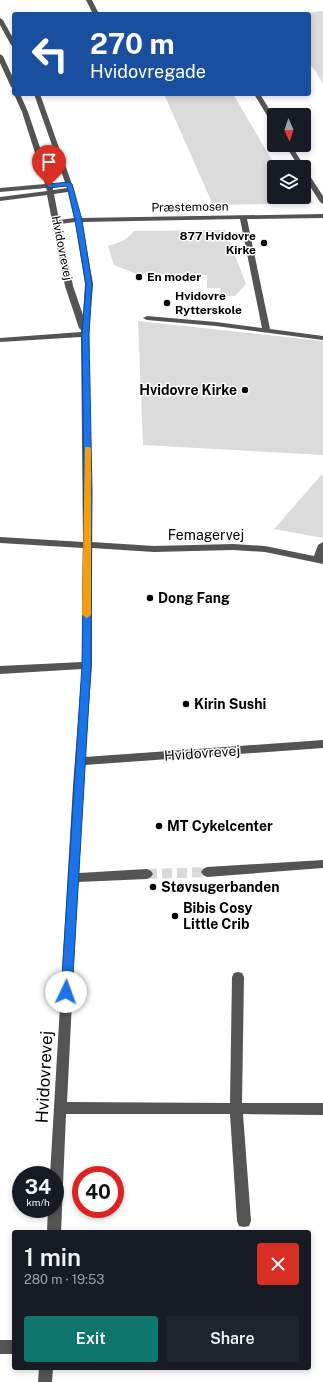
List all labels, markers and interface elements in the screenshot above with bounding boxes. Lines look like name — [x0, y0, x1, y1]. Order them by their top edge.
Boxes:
text: 270 m — [90, 27, 174, 60]
icon: left — [24, 28, 76, 80]
text: Hvidovregade — [90, 61, 206, 82]
north arrow — [267, 108, 311, 152]
map controls — [267, 108, 311, 204]
pin — [32, 145, 66, 186]
icon: arrive — [38, 151, 60, 173]
button: layers — [267, 160, 311, 204]
street label: Præstemosen — [151, 199, 229, 215]
street label: Hvidovrevej — [49, 215, 75, 281]
place label: 877 Hvidovre Kirke — [180, 229, 256, 257]
marker: 877 Hvidovre Kirke — [259, 238, 269, 248]
place label: En moder — [147, 270, 201, 284]
marker: En moder — [134, 272, 144, 282]
place label: Hvidovre Rytterskole — [175, 289, 242, 317]
marker: Hvidovre Rytterskole — [162, 298, 172, 308]
place label: Hvidovre Kirke — [139, 382, 237, 398]
marker: Hvidovre Kirke — [240, 385, 250, 395]
street label: Femagervej — [168, 527, 244, 543]
place label: Dong Fang — [158, 590, 230, 606]
marker: Dong Fang — [145, 593, 155, 603]
place label: Kirin Sushi — [194, 696, 266, 712]
marker: Kirin Sushi — [181, 699, 191, 709]
street label: Hvidovrevej — [163, 742, 241, 764]
place label: MT Cykelcenter — [167, 818, 273, 834]
marker: MT Cykelcenter — [154, 821, 164, 831]
place label: Støvsugerbanden — [161, 879, 280, 895]
marker: Støvsugerbanden — [148, 882, 158, 892]
place label: Bibis Cosy Little Crib — [183, 900, 253, 932]
marker: Bibis Cosy Little Crib — [170, 911, 180, 921]
position arrow — [45, 971, 87, 1013]
street label: Hvidovrevej — [32, 1030, 56, 1124]
speed limit sign: 40 — [72, 1166, 124, 1218]
text: 34 — [25, 1175, 51, 1199]
text: km/h — [26, 1196, 50, 1208]
text: 1 min — [24, 1243, 81, 1271]
button: close — [257, 1243, 299, 1285]
text: 280 m · 19:53 — [24, 1272, 105, 1287]
button: Exit — [24, 1316, 158, 1362]
button: Share — [166, 1316, 299, 1362]

